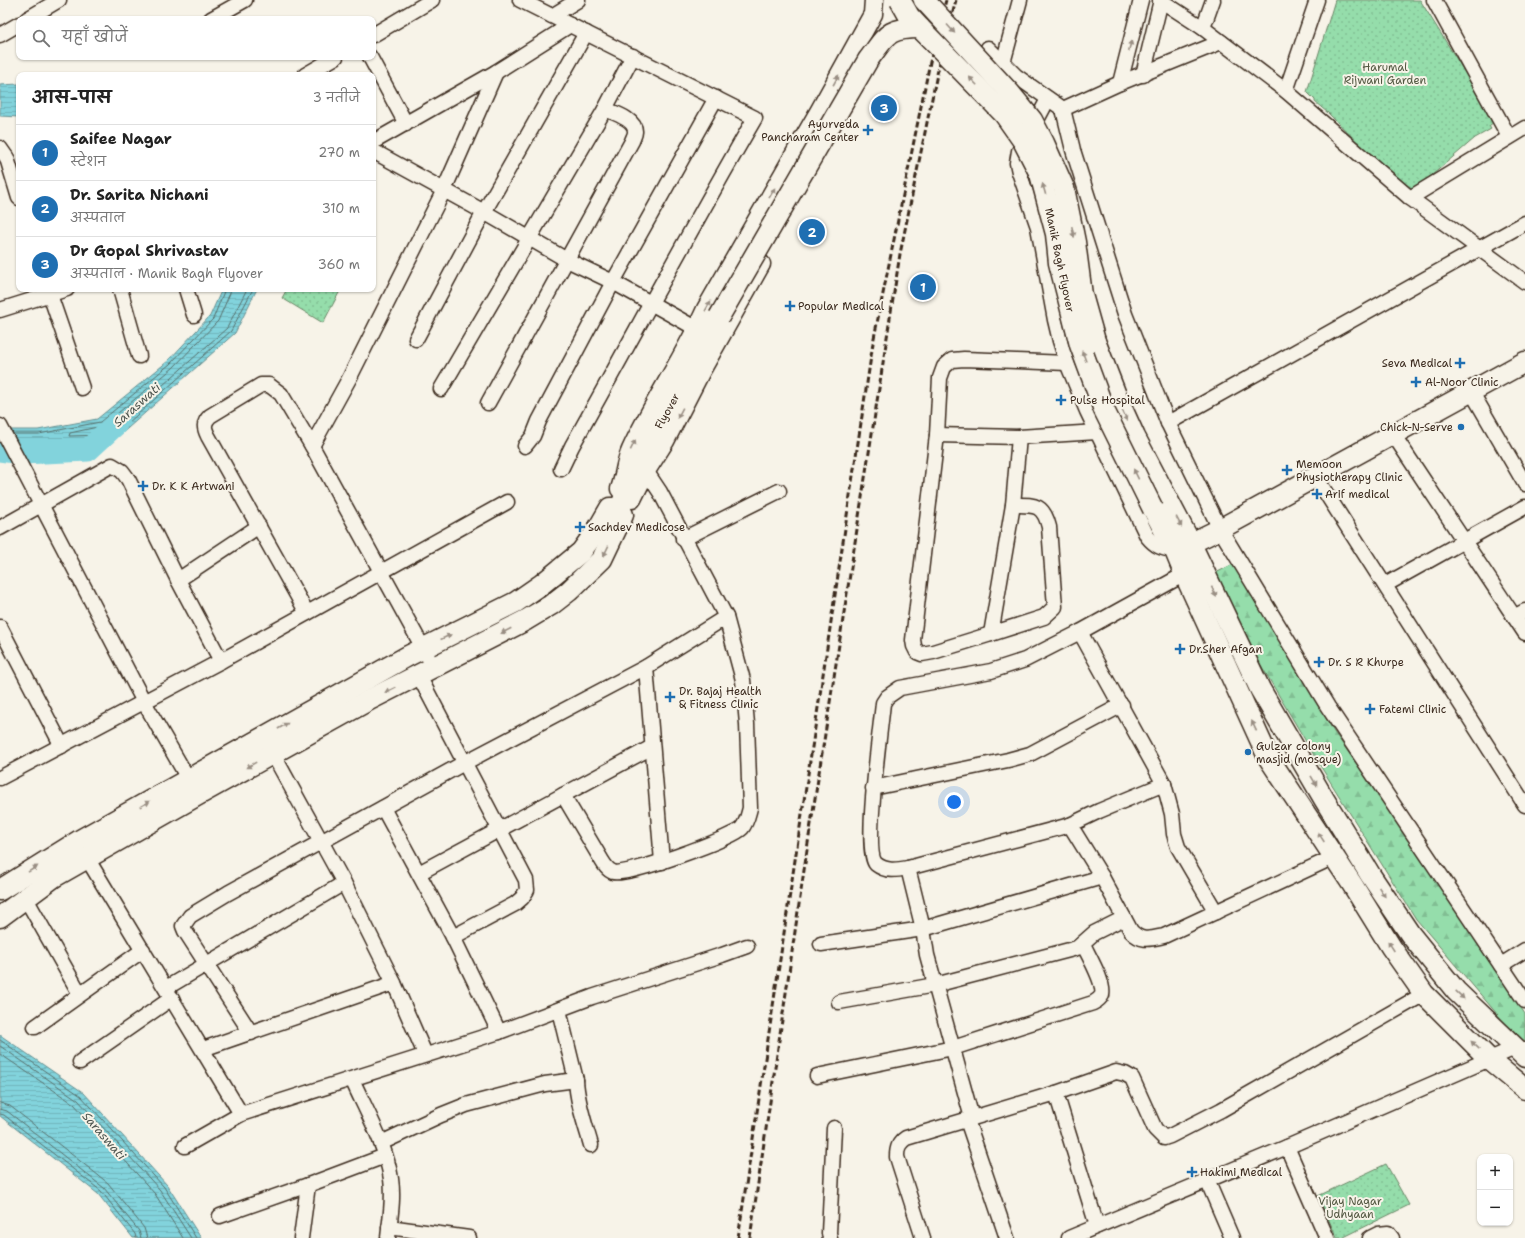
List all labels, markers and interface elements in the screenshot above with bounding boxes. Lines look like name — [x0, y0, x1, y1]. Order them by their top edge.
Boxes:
search box — [16, 16, 376, 60]
one-way arrow — [946, 24, 955, 34]
icon: search — [30, 27, 52, 49]
text: यहाँ खोजें — [62, 27, 128, 47]
one-way arrow — [1127, 40, 1133, 52]
park label: Harumal Rijwani Garden — [1344, 60, 1427, 88]
one-way arrow — [833, 74, 840, 86]
one-way arrow — [968, 76, 978, 86]
text: आस-पास — [32, 86, 112, 108]
text: 3 नतीजे — [313, 89, 360, 106]
pin: 3 — [871, 93, 897, 123]
place label: Ayurveda Pancharam Center — [761, 117, 859, 145]
marker: Ayurveda Pancharam Center — [862, 124, 874, 136]
text: Saifee Nagar — [70, 129, 172, 149]
text: 1 — [42, 144, 48, 161]
text: 270 m — [318, 144, 360, 161]
text: स्टेशन — [70, 153, 106, 170]
one-way arrow — [1041, 182, 1047, 194]
text: Dr. Sarita Nichani — [70, 185, 209, 205]
one-way arrow — [769, 187, 776, 199]
text: 2 — [40, 200, 50, 217]
text: 310 m — [322, 200, 360, 217]
street label: Manik Bagh Flyover — [1041, 207, 1078, 314]
text: अस्पताल — [70, 209, 125, 226]
pin: 2 — [799, 217, 825, 247]
one-way arrow — [1071, 225, 1077, 238]
text: Dr Gopal Shrivastav — [70, 241, 229, 261]
text: 3 — [40, 256, 50, 273]
text: 360 m — [318, 256, 360, 273]
text: अस्पताल · Manik Bagh Flyover — [70, 265, 263, 282]
pin: 1 — [910, 272, 936, 302]
place label: Popular Medical — [798, 299, 885, 314]
one-way arrow — [704, 300, 711, 312]
marker: Popular Medical — [785, 301, 795, 311]
one-way arrow — [1080, 349, 1086, 361]
place label: Seva Medical — [1382, 356, 1453, 371]
marker: Seva Medical — [1455, 358, 1465, 368]
place label: Al-Noor Clinic — [1425, 375, 1499, 390]
marker: Al-Noor Clinic — [1410, 376, 1422, 388]
water label: Saraswati — [110, 379, 164, 430]
street label: Flyover — [651, 391, 683, 432]
place label: Pulse Hospital — [1070, 393, 1145, 408]
marker: Pulse Hospital — [1055, 394, 1067, 406]
one-way arrow — [676, 407, 683, 419]
one-way arrow — [1122, 410, 1128, 421]
place label: Chick-N-Serve — [1380, 420, 1453, 435]
marker: Chick-N-Serve — [1456, 422, 1466, 432]
one-way arrow — [630, 440, 636, 451]
place label: Memoon Physiotherapy Clinic — [1296, 457, 1403, 485]
marker: Memoon Physiotherapy Clinic — [1281, 464, 1293, 476]
one-way arrow — [1133, 469, 1139, 480]
place label: Dr. K K Artwani — [152, 479, 235, 494]
marker: Dr. K K Artwani — [137, 480, 149, 492]
place label: Arif medical — [1325, 487, 1390, 502]
marker: Arif medical — [1312, 489, 1322, 499]
one-way arrow — [1176, 516, 1183, 527]
place label: Sachdev Medicose — [588, 520, 685, 535]
marker: Sachdev Medicose — [575, 522, 585, 532]
one-way arrow — [603, 545, 609, 556]
one-way arrow — [1211, 586, 1217, 597]
one-way arrow — [500, 627, 512, 634]
one-way arrow — [440, 634, 451, 640]
place label: Dr.Sher Afgan — [1189, 642, 1262, 657]
marker: Dr.Sher Afgan — [1174, 643, 1186, 655]
place label: Dr. S R Khurpe — [1328, 655, 1404, 670]
marker: Dr. S R Khurpe — [1313, 656, 1325, 668]
place label: Dr. Bajaj Health & Fitness Clinic — [679, 684, 762, 712]
one-way arrow — [384, 687, 396, 693]
marker: Dr. Bajaj Health & Fitness Clinic — [664, 691, 676, 703]
place label: Fatemi Clinic — [1379, 702, 1447, 717]
marker: Fatemi Clinic — [1364, 703, 1376, 715]
one-way arrow — [1251, 720, 1257, 731]
one-way arrow — [277, 723, 289, 730]
place label: Gulzar colony masjid (mosque) — [1256, 739, 1341, 767]
marker: Gulzar colony masjid (mosque) — [1243, 747, 1253, 757]
one-way arrow — [245, 762, 257, 769]
one-way arrow — [1310, 775, 1317, 787]
your location — [944, 792, 964, 812]
one-way arrow — [139, 801, 151, 808]
one-way arrow — [1317, 831, 1324, 843]
one-way arrow — [27, 866, 39, 873]
one-way arrow — [1378, 887, 1386, 897]
one-way arrow — [1387, 941, 1395, 951]
one-way arrow — [1455, 990, 1465, 1000]
one-way arrow — [1470, 1040, 1480, 1050]
water label: Saraswati — [79, 1109, 130, 1164]
map controls — [1477, 1154, 1513, 1226]
button: + — [1477, 1154, 1513, 1190]
place label: Hakimi Medical — [1200, 1165, 1283, 1180]
marker: Hakimi Medical — [1187, 1167, 1197, 1177]
button: − — [1477, 1190, 1513, 1226]
park label: Vijay Nagar Udhyaan — [1318, 1194, 1382, 1222]

